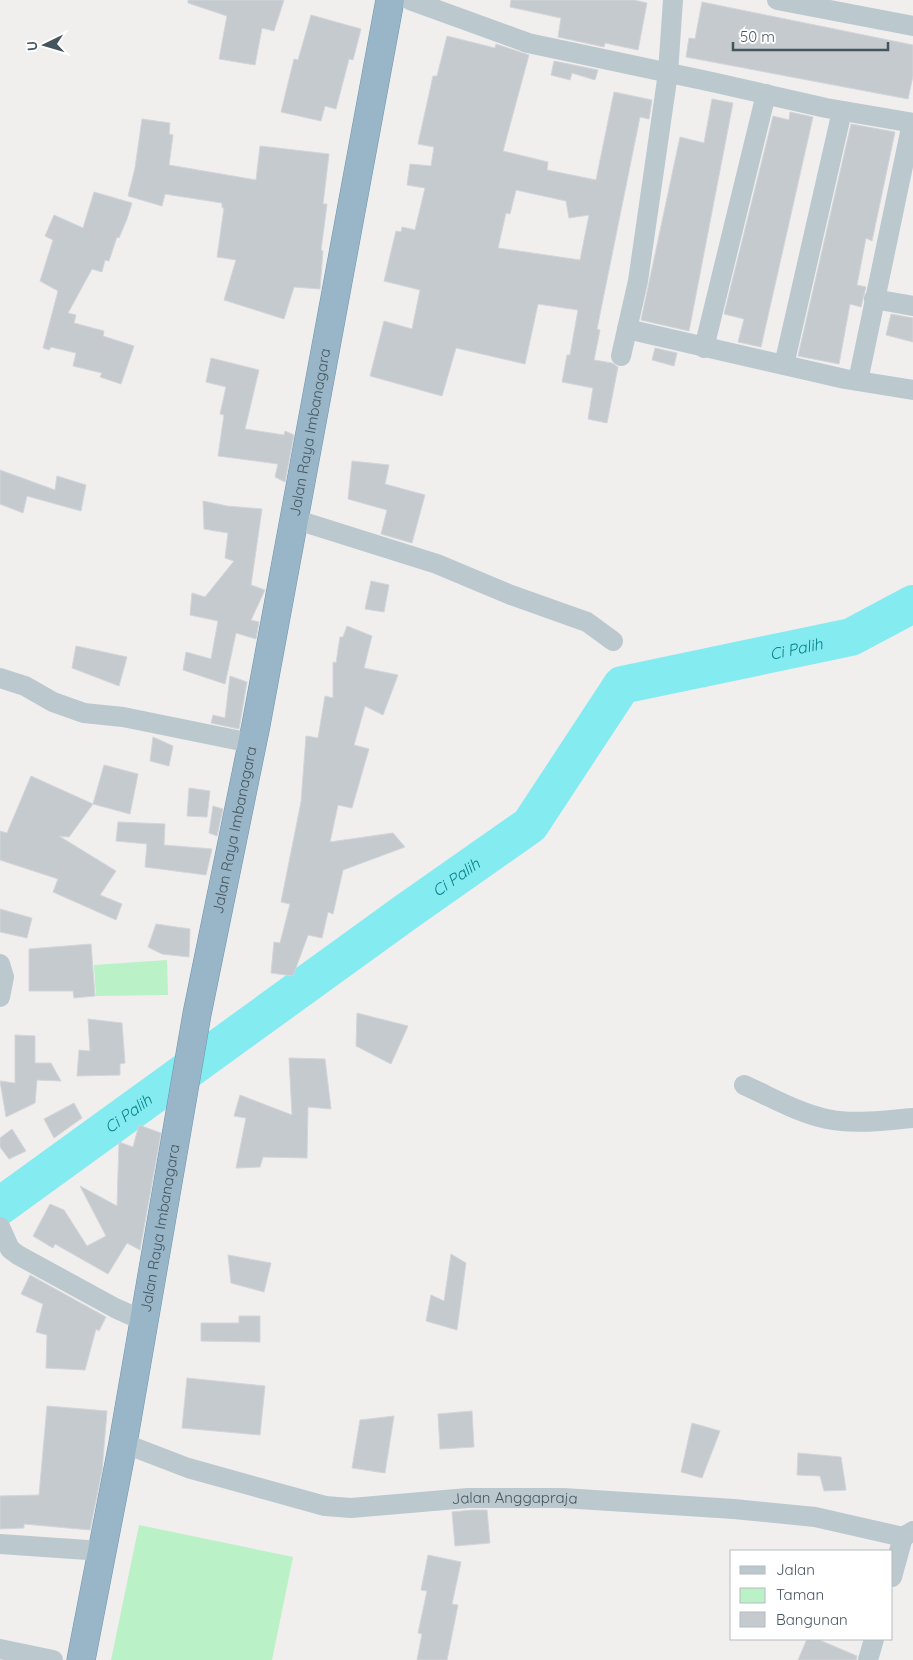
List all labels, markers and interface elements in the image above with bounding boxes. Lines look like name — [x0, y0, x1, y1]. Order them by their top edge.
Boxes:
north arrow — [20, 20, 70, 70]
scale bar — [733, 20, 888, 52]
text: 50 m — [740, 27, 775, 46]
text: U — [23, 40, 41, 52]
street label: Jalan Raya Imbanagara — [285, 347, 334, 518]
water label: Ci Palih — [768, 633, 825, 664]
street label: Jalan Raya Imbanagara — [208, 745, 260, 915]
water label: Ci Palih — [428, 853, 484, 901]
water label: Ci Palih — [100, 1089, 156, 1137]
street label: Jalan Raya Imbanagara — [136, 1143, 183, 1314]
street label: Jalan Anggapraja — [451, 1488, 578, 1508]
legend — [730, 1550, 893, 1640]
text: Jalan — [776, 1560, 815, 1579]
text: Taman — [776, 1585, 824, 1604]
text: Bangunan — [776, 1610, 848, 1629]

